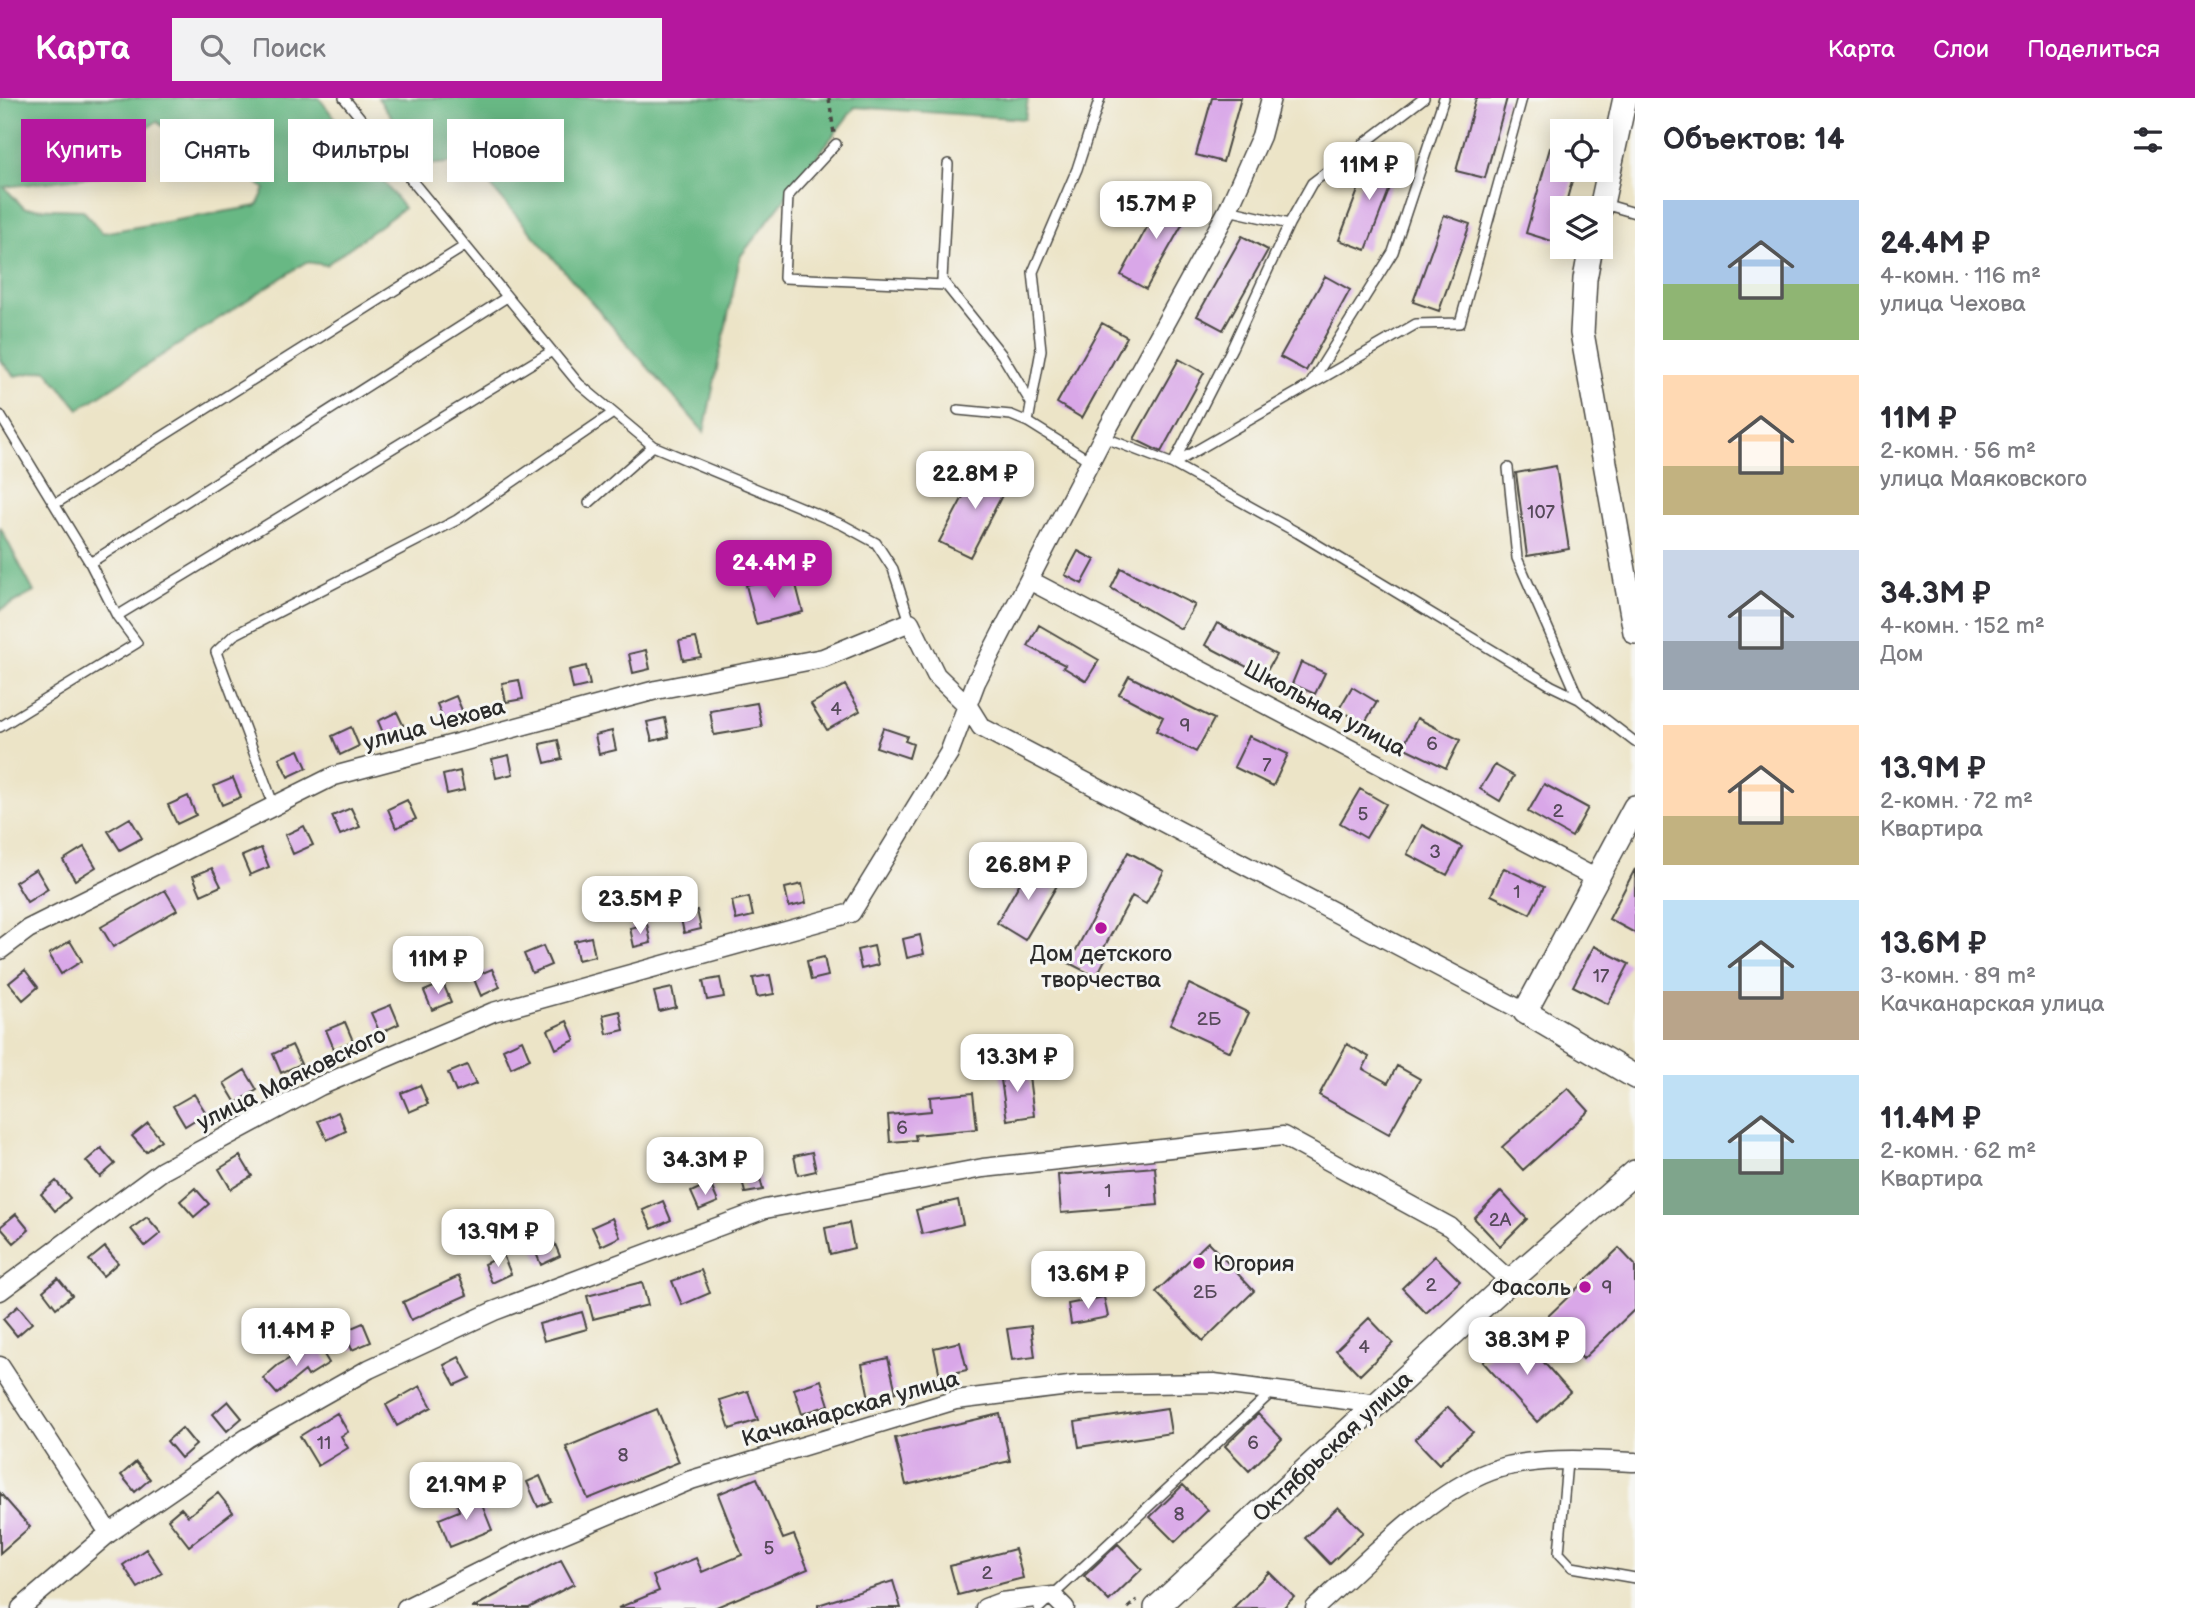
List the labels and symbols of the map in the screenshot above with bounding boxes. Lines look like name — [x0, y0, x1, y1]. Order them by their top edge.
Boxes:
pin: 11M ₽ — [1320, 142, 1418, 202]
pin: 15.7M ₽ — [1091, 181, 1221, 241]
pin: 22.8M ₽ — [910, 452, 1040, 511]
house number: 107 — [1527, 501, 1556, 524]
pin: 24.4M ₽ — [709, 540, 839, 600]
street label: Школьная улица — [1239, 654, 1411, 764]
street label: улица Чехова — [360, 692, 509, 757]
house number: 4 — [830, 698, 842, 721]
house number: 9 — [1180, 715, 1190, 738]
house number: 6 — [1426, 733, 1438, 756]
house number: 7 — [1262, 754, 1272, 777]
house number: 2 — [1552, 800, 1564, 823]
house number: 5 — [1358, 803, 1369, 826]
house number: 3 — [1429, 841, 1441, 864]
pin: 26.8M ₽ — [963, 842, 1093, 902]
pin: 23.5M ₽ — [575, 876, 705, 936]
house number: 1 — [1513, 881, 1521, 904]
marker: Дом детского творчества — [1093, 920, 1109, 936]
pin: 11M ₽ — [389, 936, 487, 996]
place label: Дом детского творчества — [1030, 940, 1172, 994]
house number: 17 — [1593, 965, 1610, 988]
house number: 2Б — [1197, 1008, 1222, 1031]
street label: улица Маяковского — [192, 1021, 391, 1137]
pin: 13.3M ₽ — [952, 1034, 1082, 1094]
house number: 6 — [896, 1117, 908, 1140]
pin: 34.3M ₽ — [640, 1138, 770, 1197]
house number: 1 — [1104, 1180, 1112, 1203]
house number: 2А — [1489, 1209, 1512, 1232]
pin: 13.9M ₽ — [433, 1210, 563, 1269]
place label: Югория — [1213, 1250, 1295, 1278]
pin: 13.6M ₽ — [1023, 1252, 1153, 1311]
marker: Югория — [1191, 1255, 1207, 1271]
house number: 2 — [1425, 1274, 1437, 1297]
place label: Фасоль — [1492, 1274, 1571, 1302]
house number: 9 — [1602, 1277, 1612, 1300]
marker: Фасоль — [1577, 1279, 1593, 1295]
house number: 2Б — [1193, 1281, 1218, 1304]
pin: 11.4M ₽ — [231, 1308, 361, 1368]
pin: 38.3M ₽ — [1462, 1318, 1592, 1377]
house number: 4 — [1358, 1336, 1370, 1359]
street label: Качканарская улица — [738, 1364, 963, 1453]
street label: Октябрьская улица — [1247, 1365, 1419, 1528]
house number: 11 — [317, 1432, 331, 1455]
house number: 6 — [1247, 1432, 1259, 1455]
house number: 8 — [617, 1444, 629, 1467]
pin: 21.9M ₽ — [401, 1462, 531, 1522]
house number: 8 — [1173, 1503, 1185, 1526]
house number: 5 — [764, 1537, 775, 1560]
house number: 2 — [981, 1562, 993, 1585]

